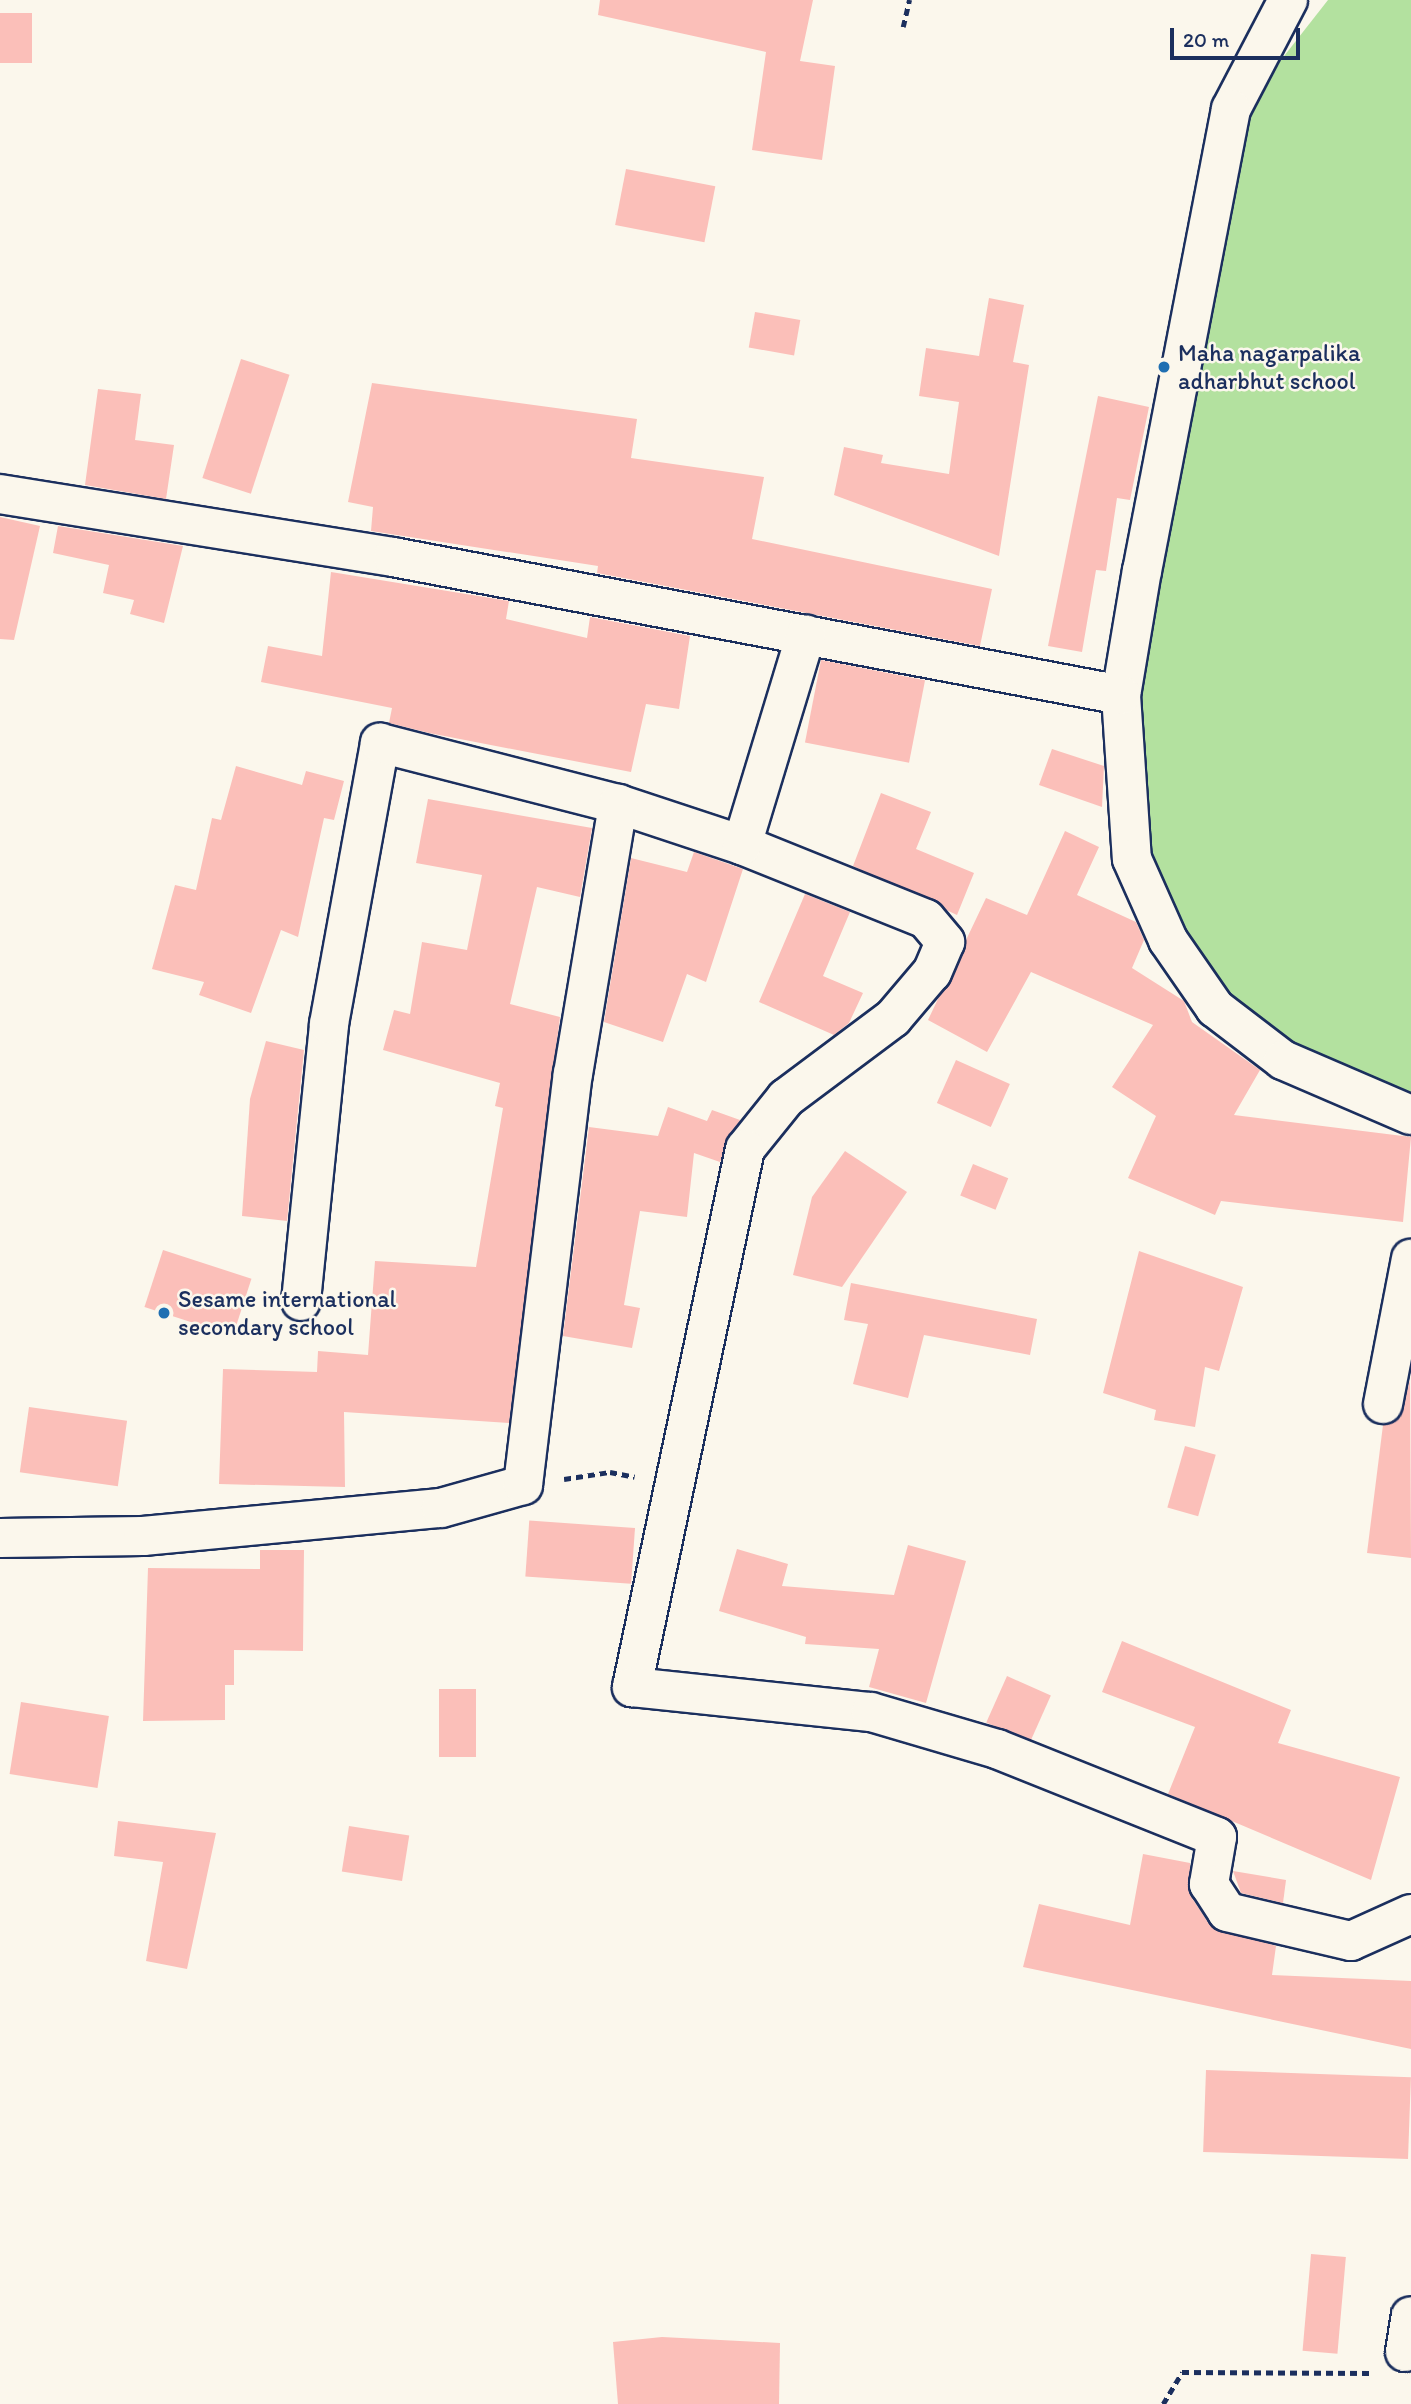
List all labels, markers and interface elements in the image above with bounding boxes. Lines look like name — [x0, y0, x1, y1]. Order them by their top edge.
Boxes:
scale bar — [1173, 14, 1302, 58]
text: 20 m — [1183, 27, 1229, 52]
place label: Maha nagarpalika adharbhut school — [1178, 339, 1361, 395]
marker: Maha nagarpalika adharbhut school — [1156, 359, 1172, 375]
place label: Sesame international secondary school — [178, 1285, 398, 1341]
marker: Sesame international secondary school — [156, 1305, 172, 1321]

